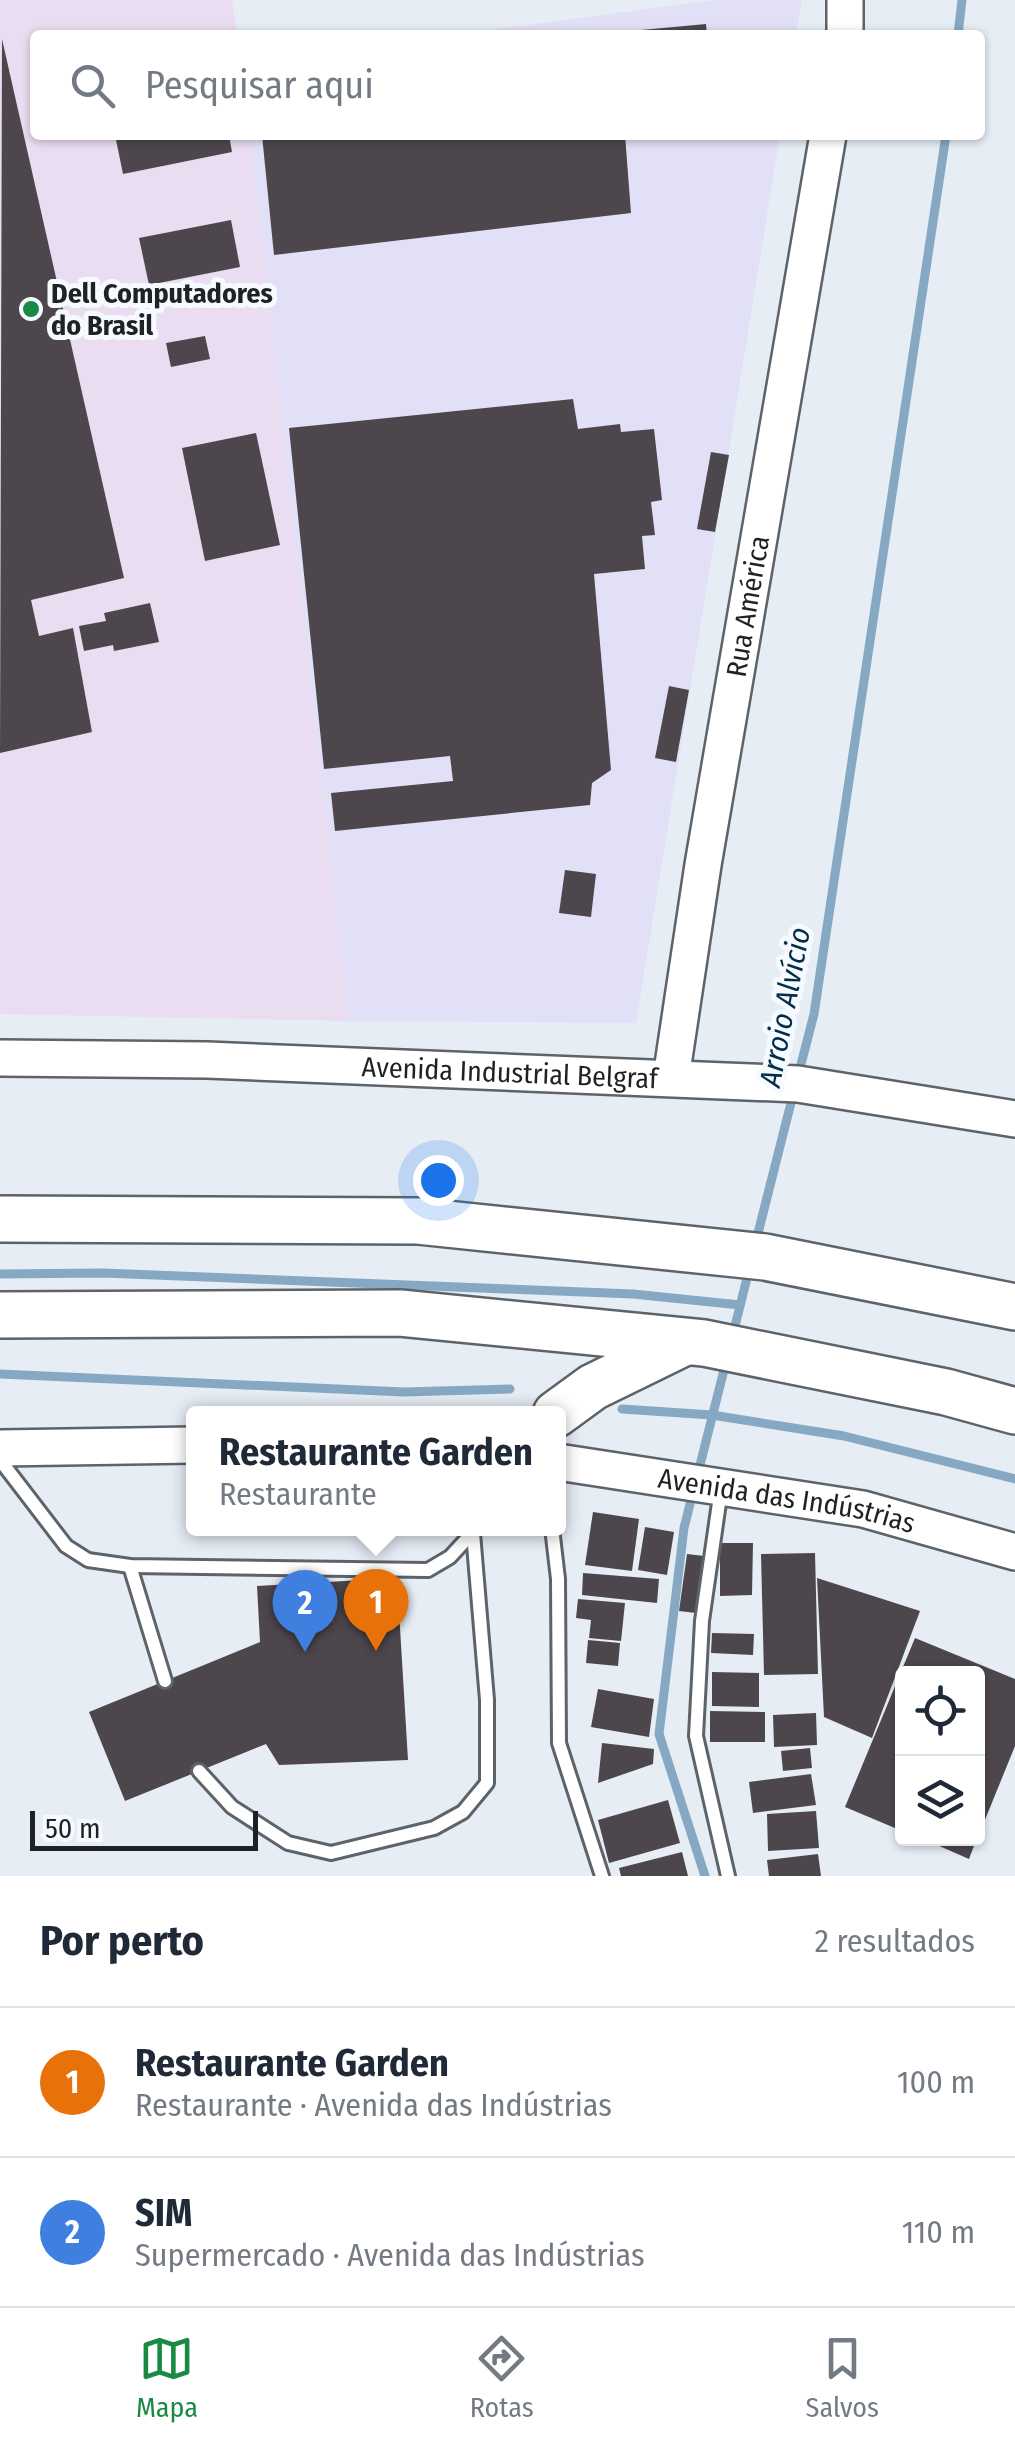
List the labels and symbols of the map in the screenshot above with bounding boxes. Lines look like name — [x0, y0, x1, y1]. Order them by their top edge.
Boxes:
place label: Dell Computadores do Brasil — [51, 277, 273, 342]
marker: Dell Computadores do Brasil — [20, 298, 42, 320]
street label: Rua América — [720, 533, 776, 679]
water label: Arroio Alvício — [752, 924, 818, 1091]
street label: Avenida Industrial Belgraf — [361, 1050, 661, 1095]
your location — [413, 1155, 464, 1206]
street label: Avenida das Indústrias — [656, 1462, 919, 1540]
pin: 1 — [344, 1568, 408, 1651]
pin: 2 — [272, 1570, 338, 1652]
scale bar — [30, 1806, 258, 1850]

